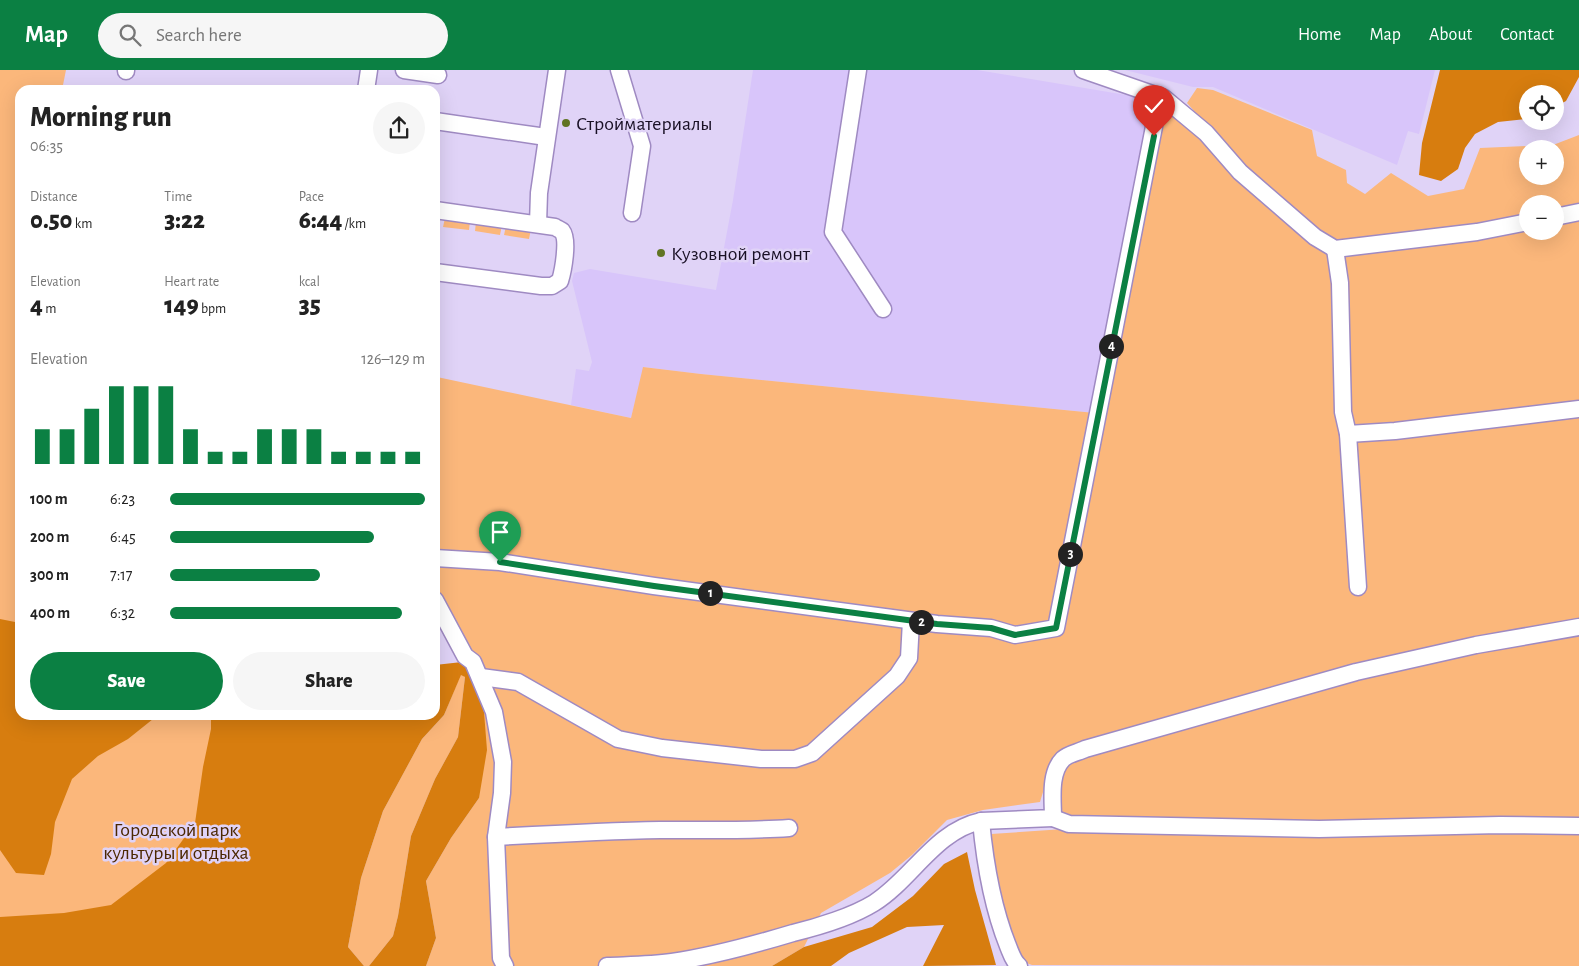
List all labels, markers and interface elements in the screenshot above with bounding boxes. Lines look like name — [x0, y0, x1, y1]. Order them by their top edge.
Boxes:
search box — [98, 13, 448, 58]
icon: search — [116, 21, 144, 49]
text: Map — [25, 23, 68, 47]
text: Search here — [156, 26, 242, 45]
text: Home — [1298, 26, 1341, 44]
text: Map — [1369, 26, 1401, 44]
text: About — [1429, 26, 1472, 44]
text: Contact — [1500, 26, 1554, 44]
pin — [1133, 85, 1175, 136]
map controls — [1519, 85, 1564, 240]
button: locate — [1519, 85, 1564, 130]
icon: check — [1140, 92, 1168, 120]
button: share — [373, 102, 425, 154]
text: Morning run — [30, 104, 172, 132]
place label: Стройматериалы — [576, 114, 713, 134]
marker: Стройматериалы — [560, 117, 572, 129]
text: 06:35 — [30, 138, 63, 154]
button: + — [1519, 140, 1564, 185]
text: Distance — [30, 190, 77, 204]
text: Time — [164, 190, 192, 204]
text: Pace — [299, 190, 324, 204]
button: − — [1519, 195, 1564, 240]
text: 0.50 — [30, 208, 73, 233]
text: 3:22 — [164, 208, 205, 233]
text: 6:44 — [299, 208, 342, 233]
text: km — [73, 217, 92, 231]
text: /km — [342, 217, 366, 231]
place label: Кузовной ремонт — [671, 244, 811, 264]
marker: Кузовной ремонт — [655, 247, 667, 259]
text: Elevation — [30, 275, 81, 289]
text: Heart rate — [164, 275, 219, 289]
text: kcal — [299, 275, 320, 289]
text: 4 — [30, 293, 43, 318]
text: 149 — [164, 293, 199, 318]
text: 35 — [299, 293, 321, 318]
text: m — [43, 302, 56, 316]
text: bpm — [199, 302, 226, 316]
pin: 4 — [1098, 334, 1124, 358]
text: 4 — [1108, 339, 1115, 353]
text: Elevation — [30, 351, 88, 367]
text: 126–129 m — [361, 351, 425, 367]
text: 100 m — [30, 491, 68, 507]
text: 6:23 — [110, 491, 135, 507]
pin — [479, 511, 521, 562]
icon: arrive — [486, 518, 514, 546]
text: 200 m — [30, 529, 70, 545]
text: 6:45 — [110, 529, 136, 545]
pin: 3 — [1058, 542, 1082, 566]
text: 3 — [1067, 547, 1074, 561]
text: 300 m — [30, 567, 69, 583]
text: 7:17 — [110, 567, 133, 583]
pin: 1 — [698, 580, 722, 606]
text: 1 — [708, 586, 713, 600]
text: 400 m — [30, 605, 70, 621]
text: 6:32 — [110, 605, 135, 621]
pin: 2 — [908, 610, 934, 634]
text: 2 — [918, 615, 925, 629]
button: Save — [30, 652, 223, 710]
button: Share — [233, 652, 425, 710]
park label: Городской парк культуры и отдыха — [103, 820, 249, 863]

